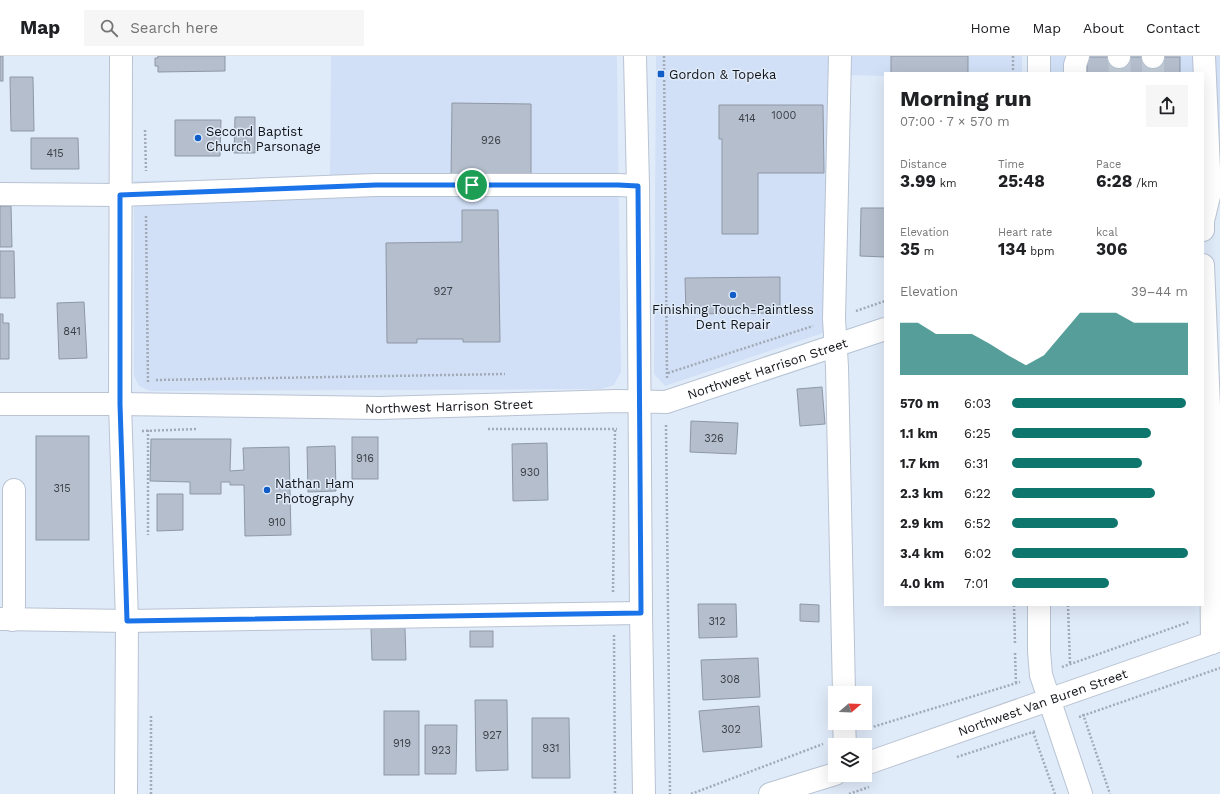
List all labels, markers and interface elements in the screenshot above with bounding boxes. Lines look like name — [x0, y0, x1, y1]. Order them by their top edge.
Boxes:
search box — [84, 10, 364, 46]
text: Map — [20, 16, 60, 39]
icon: search — [98, 17, 120, 39]
text: Search here — [130, 19, 218, 37]
text: Home — [970, 20, 1010, 36]
text: Map — [1032, 20, 1061, 36]
text: About — [1083, 20, 1124, 36]
text: Contact — [1146, 20, 1200, 36]
place label: Gordon & Topeka — [669, 67, 777, 82]
marker: Gordon & Topeka — [656, 69, 666, 79]
button: share — [1146, 85, 1188, 127]
text: Morning run — [900, 86, 1032, 111]
house number: 1000 — [772, 109, 797, 122]
house number: 414 — [738, 112, 756, 125]
text: 07:00 · 7 × 570 m — [900, 114, 1010, 129]
place label: Second Baptist Church Parsonage — [206, 124, 321, 154]
marker: Second Baptist Church Parsonage — [193, 133, 203, 143]
house number: 926 — [481, 134, 501, 147]
house number: 415 — [46, 147, 64, 160]
text: Distance — [900, 158, 947, 171]
text: Time — [998, 158, 1024, 171]
text: Pace — [1096, 158, 1121, 171]
pin — [455, 168, 489, 202]
text: 3.99 — [900, 171, 936, 191]
text: 25:48 — [998, 171, 1045, 191]
text: 6:28 — [1096, 171, 1132, 191]
icon: arrive — [461, 174, 483, 196]
text: km — [936, 177, 956, 190]
text: /km — [1132, 177, 1158, 190]
text: Elevation — [900, 226, 949, 239]
text: Heart rate — [998, 226, 1052, 239]
text: kcal — [1096, 226, 1118, 239]
text: 35 — [900, 239, 920, 259]
text: 134 — [998, 239, 1026, 259]
text: 306 — [1096, 239, 1128, 259]
text: m — [920, 245, 934, 258]
text: bpm — [1026, 245, 1054, 258]
text: Elevation — [900, 284, 958, 299]
text: 39–44 m — [1131, 284, 1188, 299]
house number: 927 — [433, 285, 453, 298]
marker: Finishing Touch-Paintless Dent Repair — [728, 290, 738, 300]
place label: Finishing Touch-Paintless Dent Repair — [652, 302, 814, 332]
house number: 841 — [63, 325, 81, 338]
street label: Northwest Harrison Street — [685, 334, 850, 402]
street label: Northwest Harrison Street — [365, 396, 534, 416]
text: 570 m — [900, 396, 939, 411]
text: 6:03 — [964, 396, 991, 411]
text: 1.1 km — [900, 426, 938, 441]
text: 6:25 — [964, 426, 991, 441]
house number: 326 — [704, 432, 724, 445]
house number: 916 — [356, 452, 374, 465]
text: 1.7 km — [900, 456, 940, 471]
text: 6:31 — [964, 456, 988, 471]
house number: 930 — [520, 466, 540, 479]
place label: Nathan Ham Photography — [275, 476, 354, 506]
house number: 315 — [53, 482, 71, 495]
marker: Nathan Ham Photography — [262, 485, 272, 495]
text: 2.3 km — [900, 486, 943, 501]
text: 6:22 — [964, 486, 991, 501]
house number: 910 — [268, 516, 286, 529]
text: 2.9 km — [900, 516, 944, 531]
text: 6:52 — [964, 516, 991, 531]
text: 3.4 km — [900, 546, 944, 561]
text: 6:02 — [964, 546, 991, 561]
text: 4.0 km — [900, 576, 944, 591]
text: 7:01 — [964, 576, 988, 591]
house number: 312 — [708, 615, 726, 628]
street label: Northwest Van Buren Street — [956, 665, 1130, 739]
house number: 308 — [720, 673, 740, 686]
north arrow — [828, 686, 872, 730]
map controls — [828, 686, 872, 782]
house number: 302 — [721, 723, 741, 736]
house number: 927 — [482, 729, 502, 742]
house number: 919 — [393, 737, 411, 750]
button: layers — [828, 738, 872, 782]
house number: 931 — [542, 742, 560, 755]
house number: 923 — [431, 744, 451, 757]

